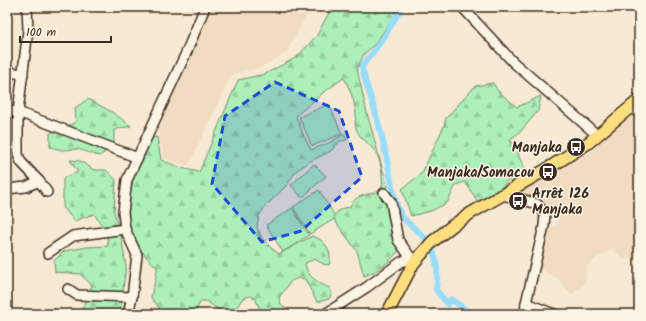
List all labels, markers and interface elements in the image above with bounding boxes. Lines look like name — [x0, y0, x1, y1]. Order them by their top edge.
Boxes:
scale bar — [20, 18, 111, 44]
text: 100 m — [26, 23, 57, 42]
bus stop icon: Manjaka — [565, 136, 587, 158]
place label: Manjaka — [512, 137, 562, 159]
bus stop icon: Manjaka/Somacou — [537, 161, 559, 183]
place label: Manjaka/Somacou — [427, 162, 534, 184]
place label: Arrêt 126 Manjaka — [532, 183, 589, 221]
bus stop icon: Arrêt 126 Manjaka — [507, 190, 529, 212]

